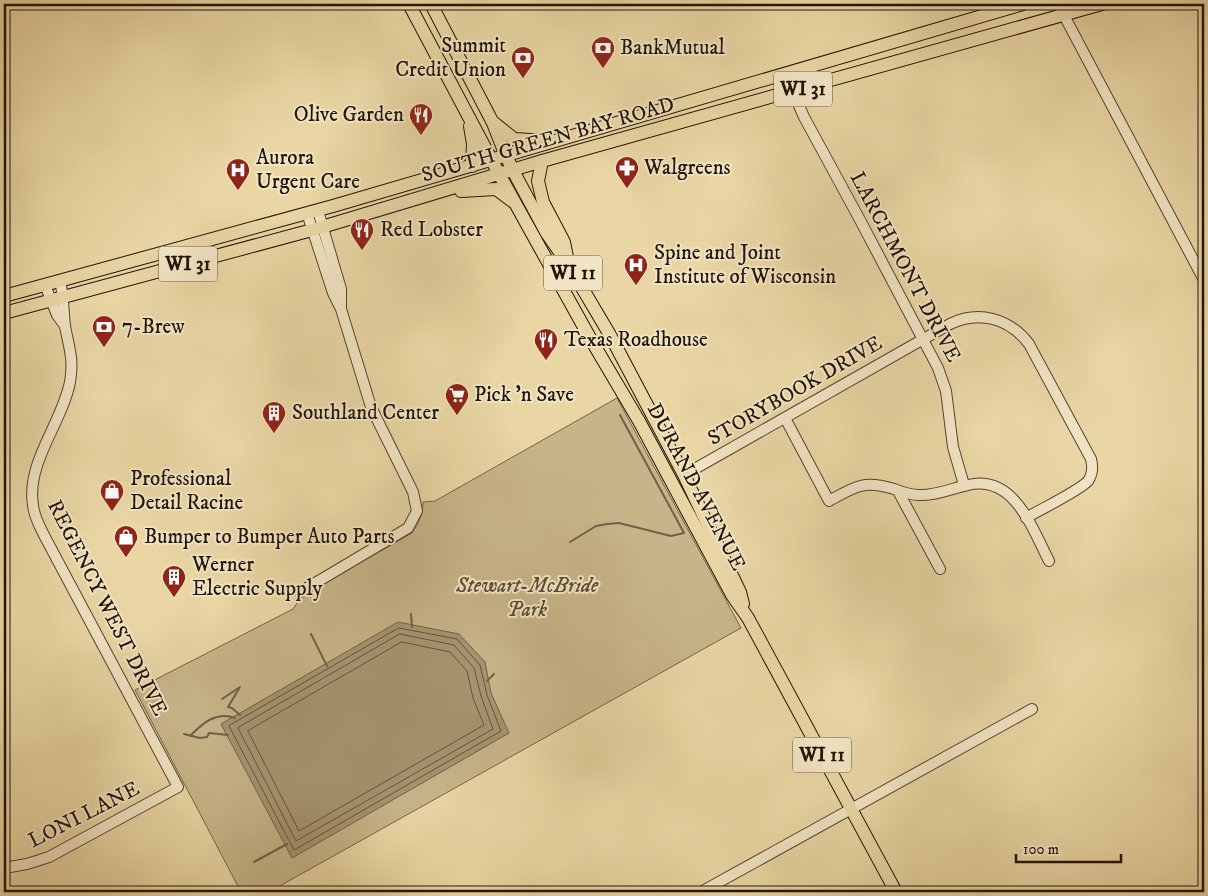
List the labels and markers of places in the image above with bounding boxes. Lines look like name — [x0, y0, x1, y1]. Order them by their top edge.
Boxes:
place label: Summit Credit Union — [395, 33, 506, 83]
bank icon: BankMutual — [590, 35, 616, 69]
place label: BankMutual — [620, 35, 725, 61]
bank icon: Summit Credit Union — [510, 45, 536, 79]
place label: Olive Garden — [294, 102, 404, 128]
restaurant icon: Olive Garden — [408, 102, 434, 136]
place label: Aurora Urgent Care — [256, 145, 360, 195]
pharmacy icon: Walgreens — [614, 155, 640, 189]
place label: Walgreens — [643, 155, 731, 181]
hospital icon: Aurora Urgent Care — [225, 157, 251, 191]
restaurant icon: Red Lobster — [349, 217, 375, 251]
place label: Red Lobster — [380, 217, 483, 243]
place label: Spine and Joint Institute of Wisconsin — [654, 240, 836, 290]
hospital icon: Spine and Joint Institute of Wisconsin — [623, 252, 649, 286]
bank icon: 7-Brew — [91, 314, 117, 348]
place label: 7-Brew — [122, 314, 185, 340]
restaurant icon: Texas Roadhouse — [533, 327, 559, 361]
place label: Texas Roadhouse — [564, 327, 708, 353]
supermarket icon: Pick 'n Save — [444, 382, 470, 416]
place label: Pick 'n Save — [474, 382, 574, 408]
building icon: Southland Center — [261, 400, 287, 434]
place label: Southland Center — [292, 400, 439, 426]
place label: Professional Detail Racine — [130, 466, 243, 516]
shop icon: Professional Detail Racine — [99, 478, 125, 512]
shop icon: Bumper to Bumper Auto Parts — [113, 524, 139, 558]
place label: Bumper to Bumper Auto Parts — [144, 524, 395, 550]
place label: Werner Electric Supply — [191, 552, 324, 602]
building icon: Werner Electric Supply — [161, 564, 187, 598]

